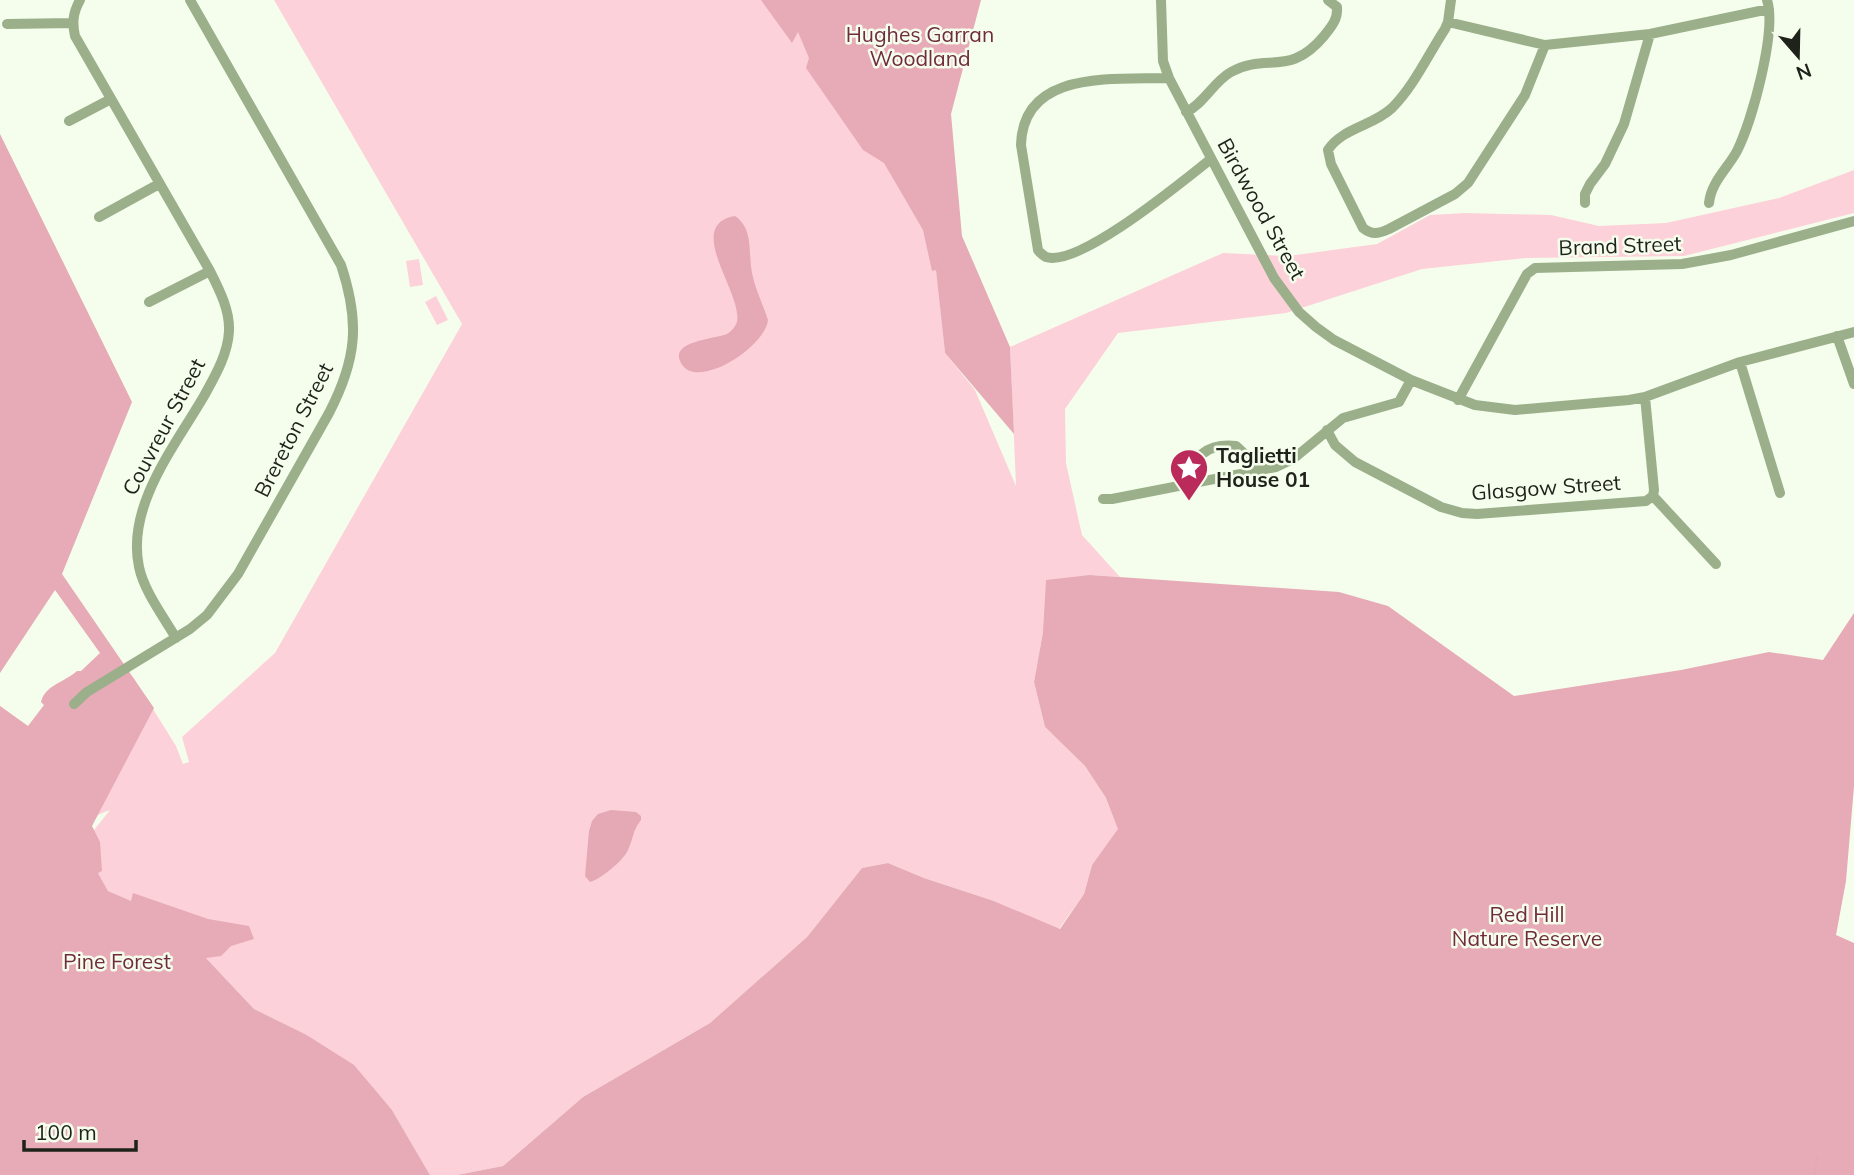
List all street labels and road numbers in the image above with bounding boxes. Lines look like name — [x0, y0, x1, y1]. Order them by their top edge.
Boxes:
street label: Birdwood Street — [1212, 133, 1311, 284]
street label: Brand Street — [1558, 230, 1682, 260]
street label: Couvreur Street — [116, 354, 210, 499]
street label: Brereton Street — [248, 358, 338, 501]
street label: Glasgow Street — [1470, 469, 1621, 505]

